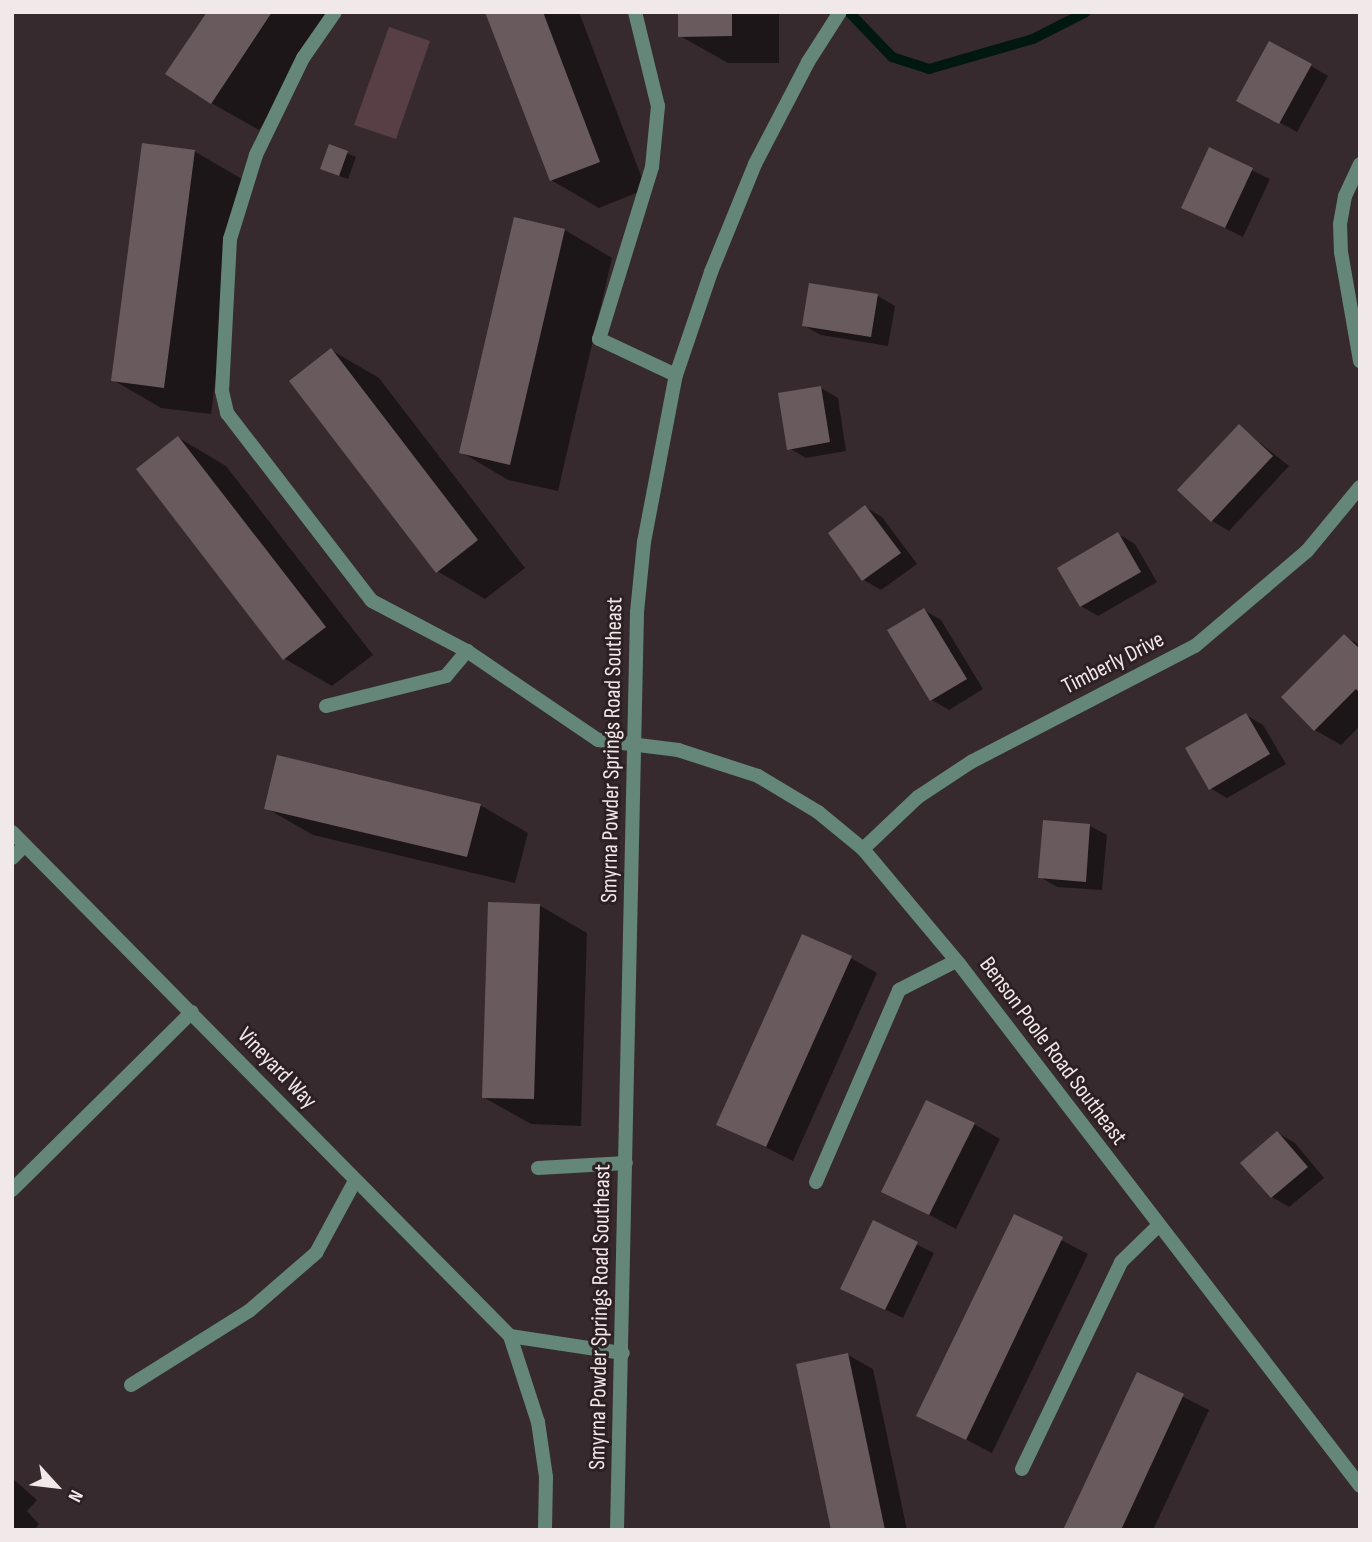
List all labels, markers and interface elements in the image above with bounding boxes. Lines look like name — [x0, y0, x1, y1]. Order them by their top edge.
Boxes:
street label: Smyrna Powder Springs Road Southeast — [596, 597, 628, 903]
street label: Timberly Drive — [1057, 626, 1169, 700]
street label: Benson Poole Road Southeast — [973, 952, 1133, 1150]
street label: Vineyard Way — [232, 1022, 322, 1114]
street label: Smyrna Powder Springs Road Southeast — [584, 1164, 616, 1470]
north arrow — [21, 1451, 91, 1521]
text: N — [63, 1486, 88, 1506]

